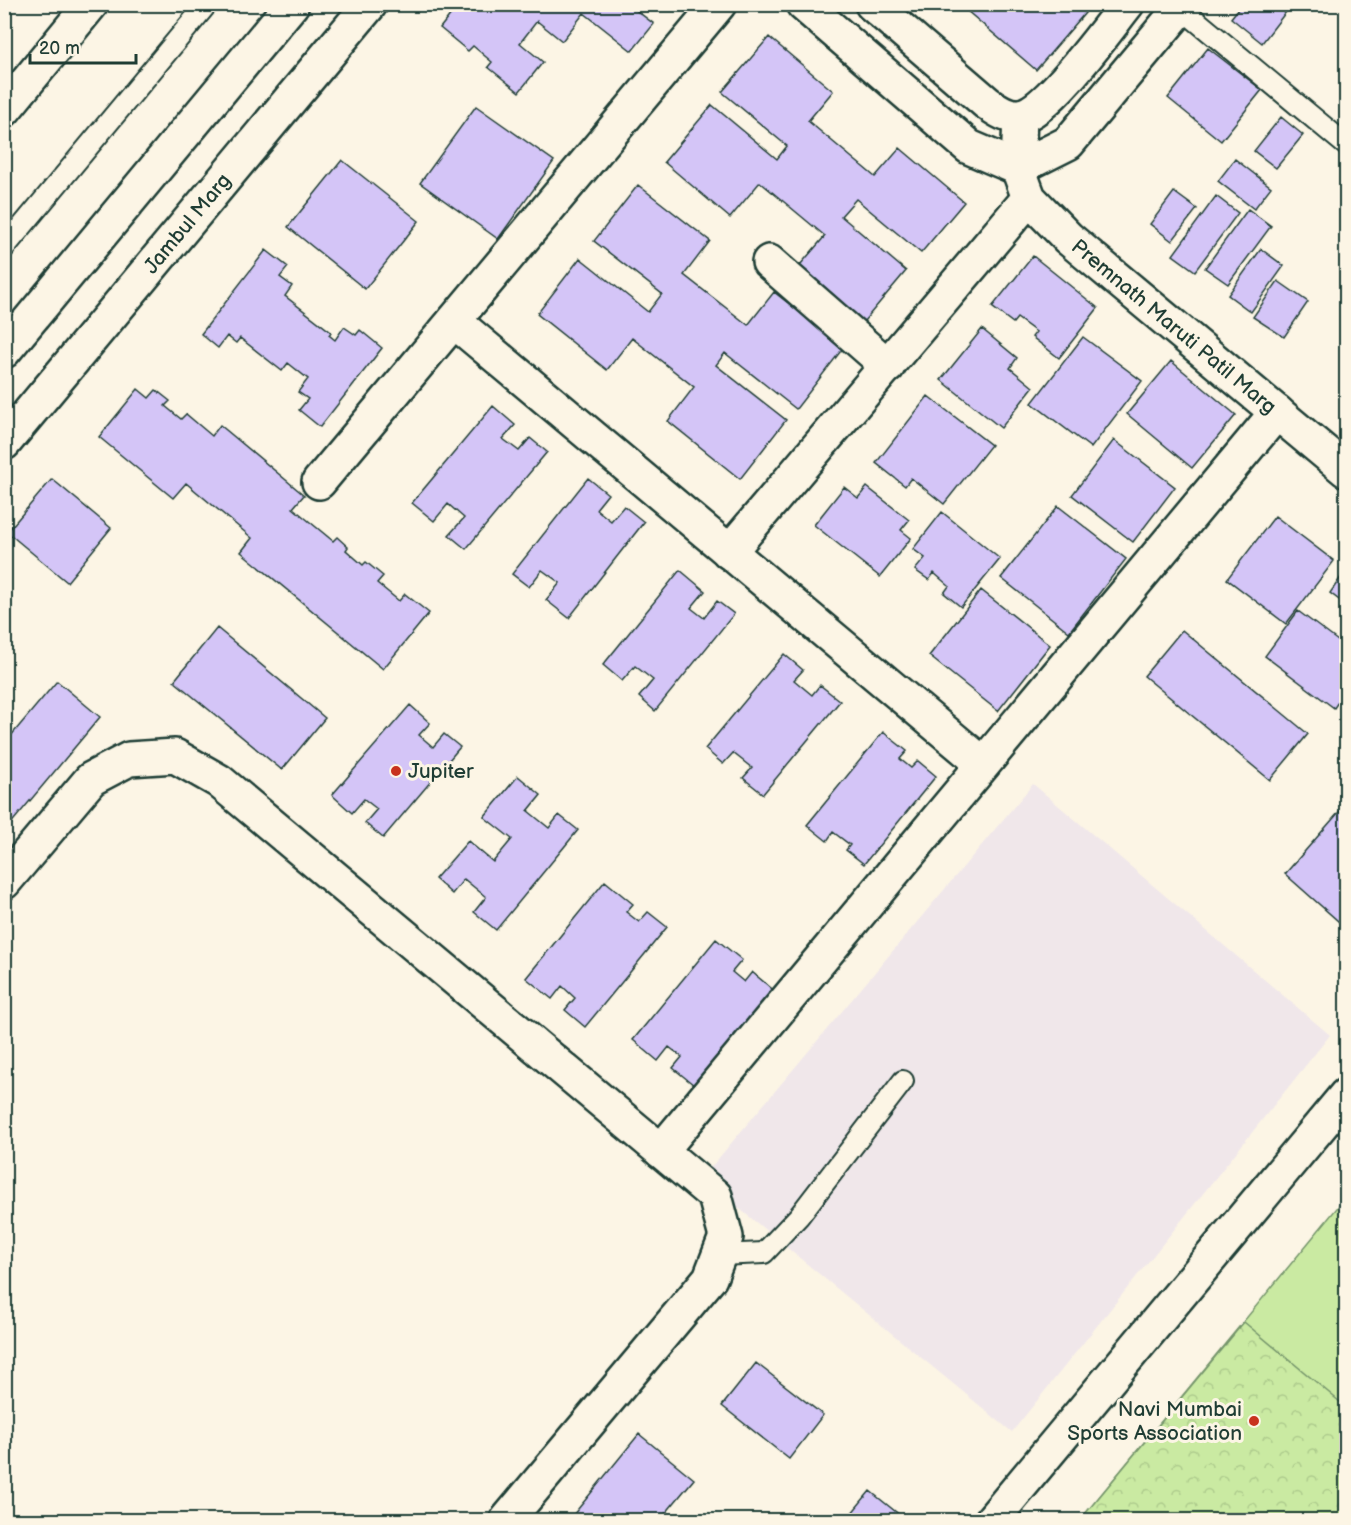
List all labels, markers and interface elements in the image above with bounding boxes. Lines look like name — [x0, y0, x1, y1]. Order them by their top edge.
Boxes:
scale bar — [30, 27, 136, 65]
text: 20 m — [39, 38, 80, 59]
street label: Jambul Marg — [138, 168, 236, 279]
street label: Premnath Maruti Patil Marg — [1066, 234, 1282, 419]
place label: Jupiter — [408, 759, 474, 784]
marker: Jupiter — [389, 764, 403, 778]
place label: Navi Mumbai Sports Association — [1067, 1397, 1242, 1446]
marker: Navi Mumbai Sports Association — [1247, 1414, 1261, 1428]

